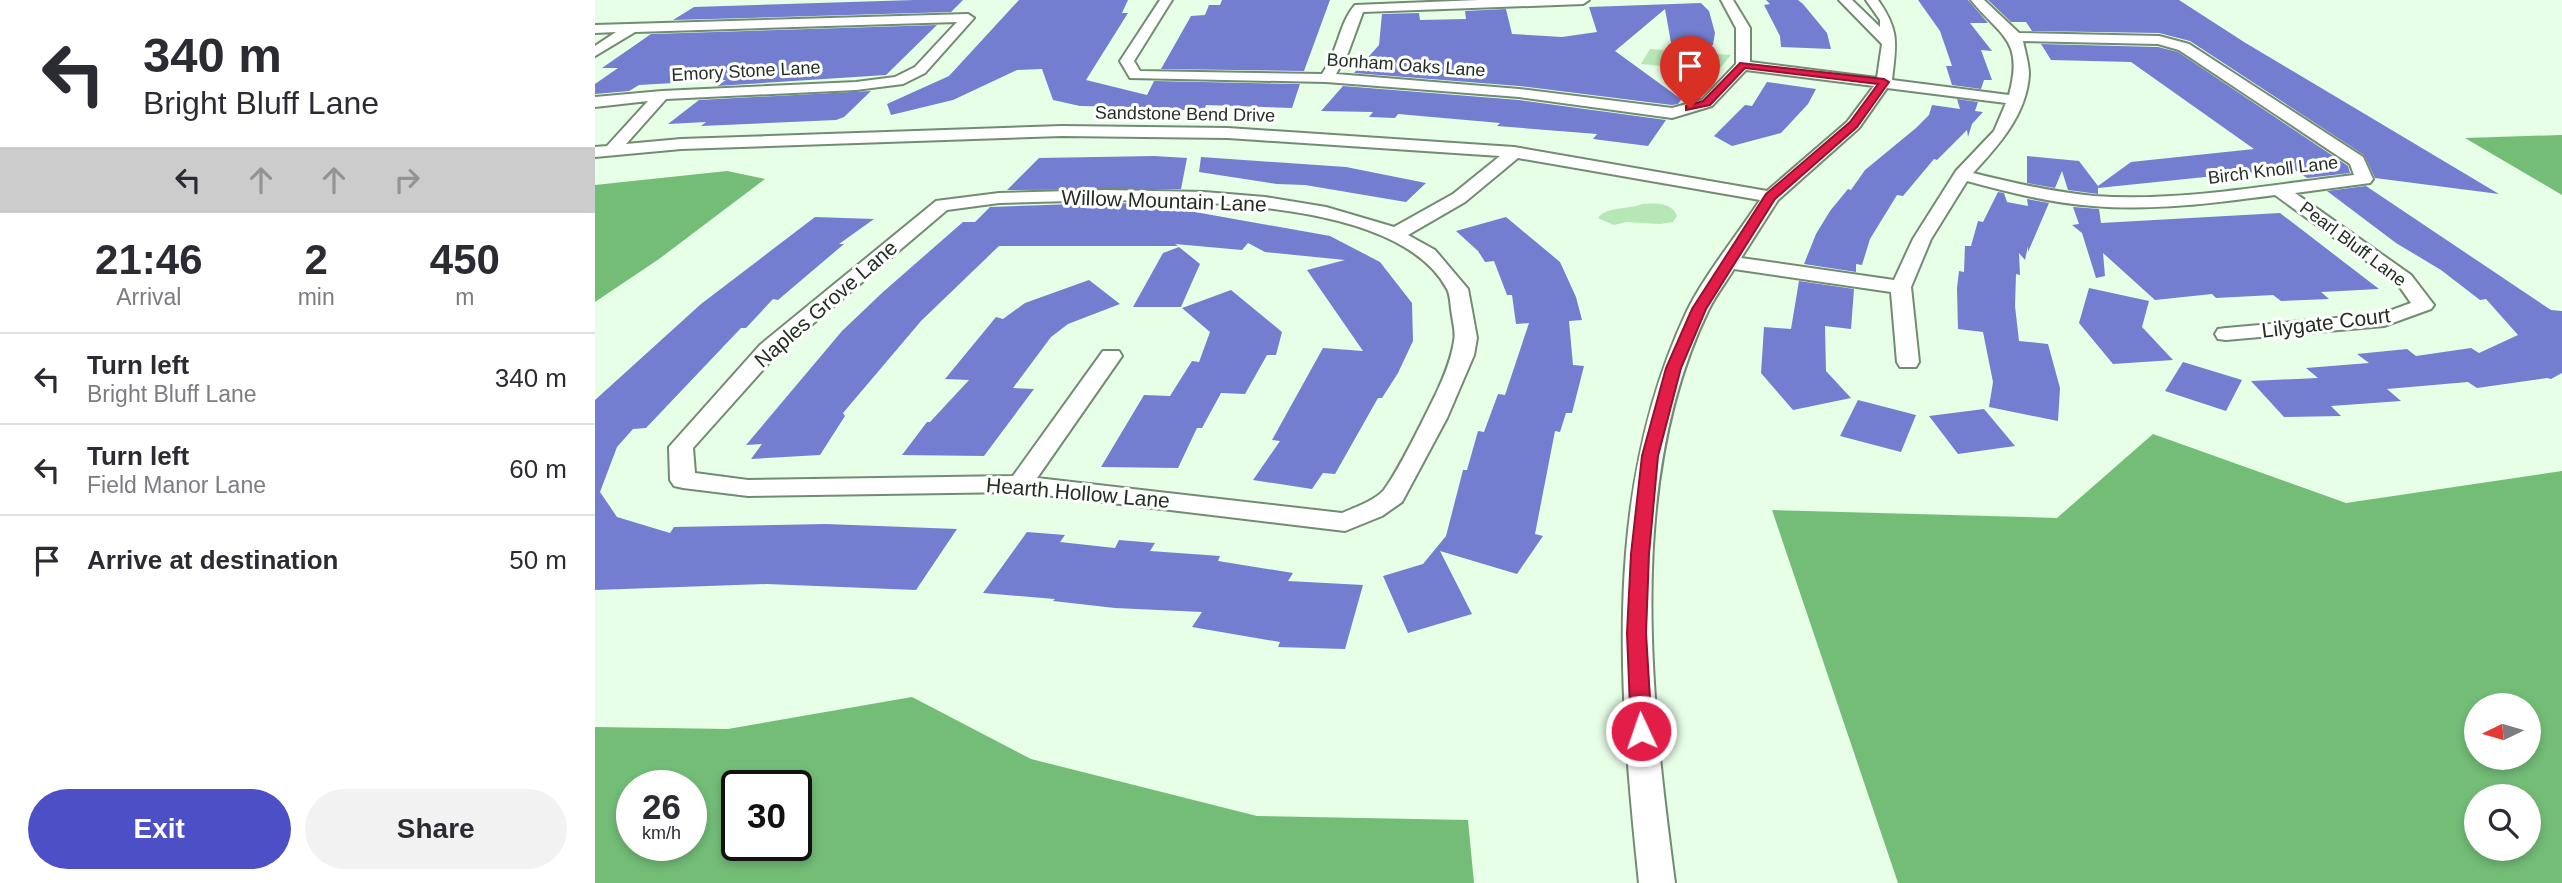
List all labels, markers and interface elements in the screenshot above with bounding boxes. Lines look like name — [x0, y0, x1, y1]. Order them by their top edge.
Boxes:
icon: left — [28, 28, 119, 119]
text: 340 m — [143, 28, 282, 82]
pin — [1660, 36, 1720, 108]
icon: arrive — [1671, 47, 1709, 85]
street label: Bonham Oaks Lane — [1326, 49, 1486, 81]
street label: Emory Stone Lane — [671, 57, 821, 85]
text: Bright Bluff Lane — [143, 85, 379, 121]
street label: Sandstone Bend Drive — [1095, 102, 1275, 126]
street label: Birch Knoll Lane — [2207, 152, 2339, 188]
icon: left — [169, 161, 207, 199]
icon: ahead — [242, 161, 280, 199]
icon: ahead — [315, 161, 353, 199]
icon: right — [388, 161, 426, 199]
street label: Willow Mountain Lane — [1061, 185, 1267, 216]
street label: Pearl Bluff Lane — [2296, 198, 2410, 290]
text: 21:46 — [95, 236, 203, 283]
text: 2 — [304, 236, 328, 283]
text: 450 — [430, 236, 500, 283]
street label: Naples Grove Lane — [750, 236, 902, 372]
text: Arrival — [116, 284, 181, 310]
text: min — [298, 284, 335, 310]
text: m — [455, 284, 474, 310]
street label: Lilygate Court — [2260, 303, 2392, 342]
text: Turn left — [87, 350, 189, 380]
icon: left — [28, 360, 66, 398]
text: 340 m — [495, 363, 567, 393]
text: Bright Bluff Lane — [87, 381, 257, 407]
text: Turn left — [87, 441, 189, 471]
icon: left — [28, 451, 66, 489]
text: 60 m — [509, 454, 567, 484]
text: Field Manor Lane — [87, 472, 266, 498]
street label: Hearth Hollow Lane — [985, 473, 1171, 512]
icon: arrive — [28, 542, 66, 580]
text: Arrive at destination — [87, 545, 338, 575]
text: 50 m — [509, 545, 567, 575]
north arrow — [2464, 693, 2541, 770]
map controls — [2464, 693, 2541, 861]
position arrow — [1604, 694, 1678, 768]
speed limit sign: 30 — [721, 770, 812, 861]
button: search — [2464, 784, 2541, 861]
text: 26 — [642, 787, 681, 826]
button: Exit — [28, 789, 291, 869]
button: Share — [305, 789, 567, 869]
text: km/h — [642, 823, 681, 843]

